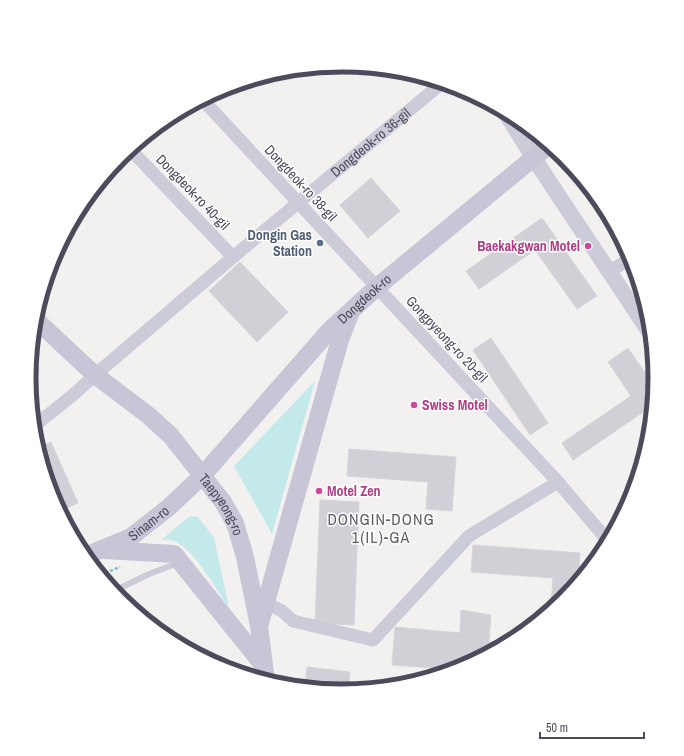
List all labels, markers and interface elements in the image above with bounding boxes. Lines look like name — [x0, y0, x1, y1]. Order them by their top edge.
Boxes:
street label: Dongdeok-ro 36-gil — [327, 104, 414, 181]
street label: Dongdeok-ro 38-gil — [261, 141, 341, 225]
street label: Dongdeok-ro 40-gil — [152, 150, 234, 234]
place label: Dongin Gas Station — [248, 226, 312, 260]
place label: Baekakgwan Motel — [477, 237, 580, 255]
marker: Dongin Gas Station — [315, 238, 325, 248]
marker: Baekakgwan Motel — [583, 241, 593, 251]
street label: Dongdeok-ro — [334, 270, 395, 328]
street label: Gongpyeong-ro 20-gil — [402, 292, 492, 386]
place label: Swiss Motel — [422, 396, 488, 414]
marker: Swiss Motel — [409, 400, 419, 410]
street label: Taepyeong-ro — [195, 470, 247, 537]
place label: Motel Zen — [327, 482, 381, 500]
marker: Motel Zen — [314, 486, 324, 496]
street label: Sinam-ro — [124, 502, 173, 545]
district label: DONGIN-DONG 1(IL)-GA — [327, 508, 435, 548]
scale bar — [540, 714, 644, 740]
text: 50 m — [546, 720, 568, 736]

